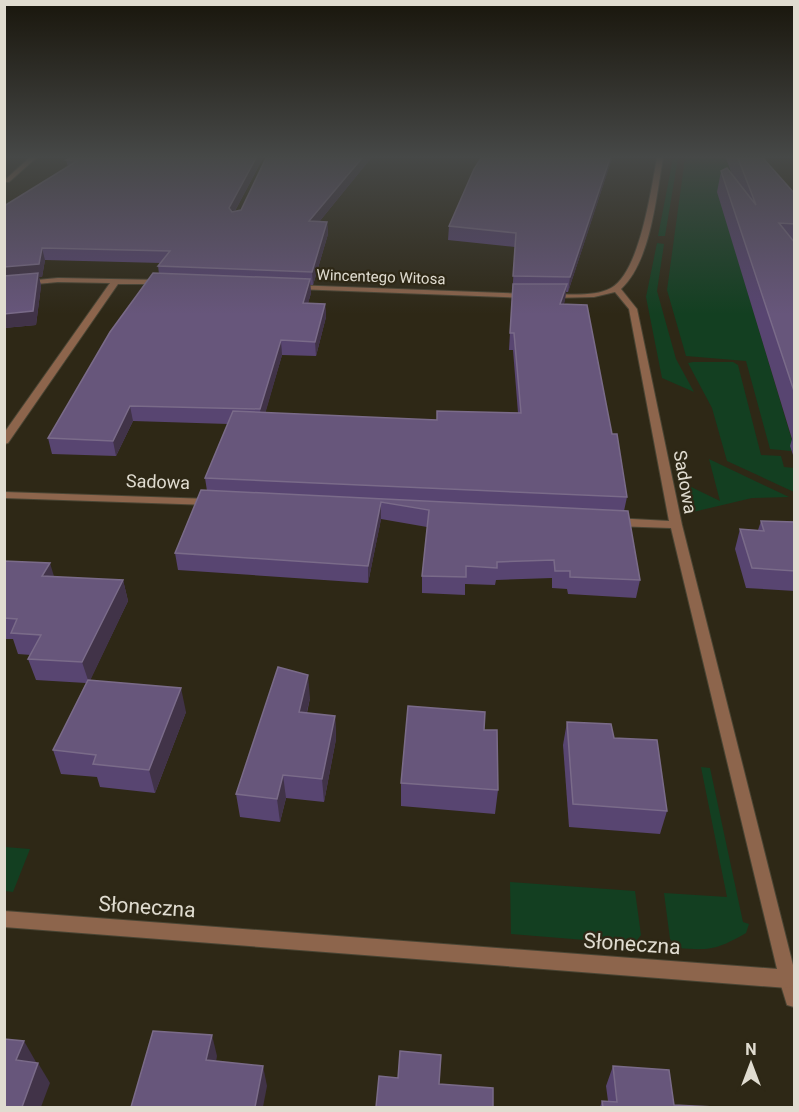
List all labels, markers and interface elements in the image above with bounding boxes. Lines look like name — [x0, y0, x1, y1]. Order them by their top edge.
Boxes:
street label: Wincentego Witosa — [316, 266, 446, 288]
street label: Sadowa — [670, 448, 701, 515]
street label: Sadowa — [126, 470, 190, 493]
street label: Słoneczna — [98, 892, 196, 922]
street label: Słoneczna — [583, 929, 681, 959]
north arrow — [721, 1034, 781, 1094]
text: N — [745, 1040, 757, 1059]

